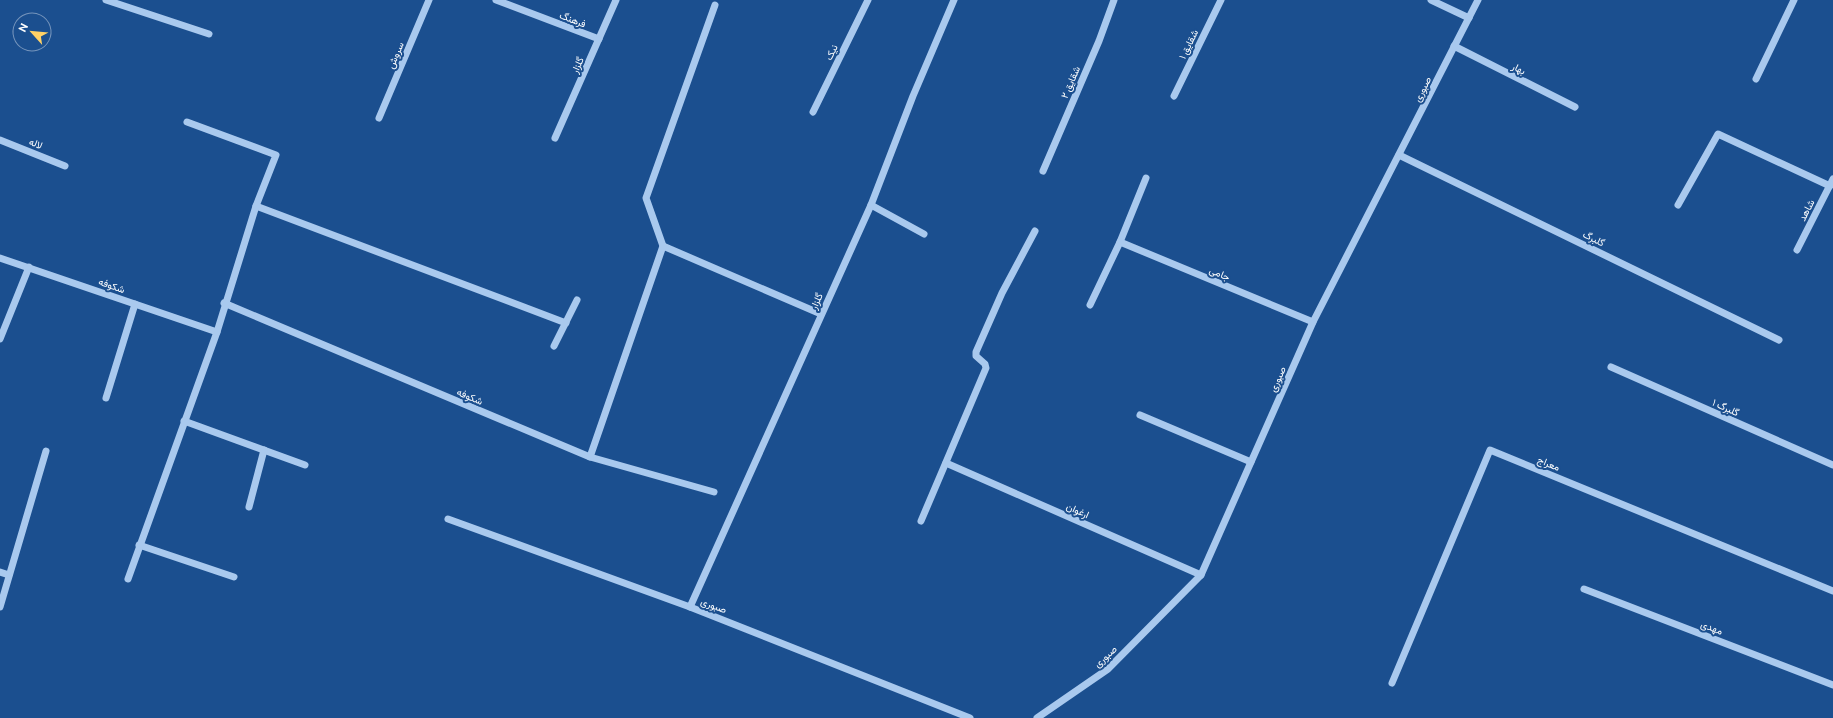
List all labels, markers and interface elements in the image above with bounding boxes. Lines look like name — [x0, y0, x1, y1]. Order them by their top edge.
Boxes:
street label: فرهنگ — [558, 9, 588, 31]
north arrow — [12, 12, 52, 52]
text: N — [16, 21, 30, 34]
street label: شقایق ۱ — [1177, 28, 1201, 61]
street label: سروش — [385, 40, 407, 71]
street label: نیک — [823, 43, 841, 62]
street label: گلزار — [569, 55, 587, 76]
street label: بهار — [1509, 60, 1528, 77]
street label: شقایق ۲ — [1059, 64, 1083, 100]
street label: صبوری — [1411, 75, 1434, 104]
street label: لاله — [27, 136, 44, 151]
street label: شاهد — [1796, 197, 1817, 223]
street label: گلبرگ — [1581, 229, 1607, 250]
street label: جامی — [1207, 264, 1232, 284]
street label: شکوفه — [97, 276, 127, 296]
street label: گلزار — [808, 291, 826, 312]
street label: صبوری — [1267, 365, 1289, 394]
street label: شکوفه — [455, 386, 485, 408]
street label: گلبرگ ۱ — [1710, 397, 1741, 419]
street label: معراج — [1536, 454, 1562, 474]
street label: ارغوان — [1064, 501, 1091, 521]
street label: صبوری — [699, 596, 728, 616]
street label: مهدی — [1699, 618, 1724, 638]
street label: صبوری — [1092, 643, 1120, 670]

